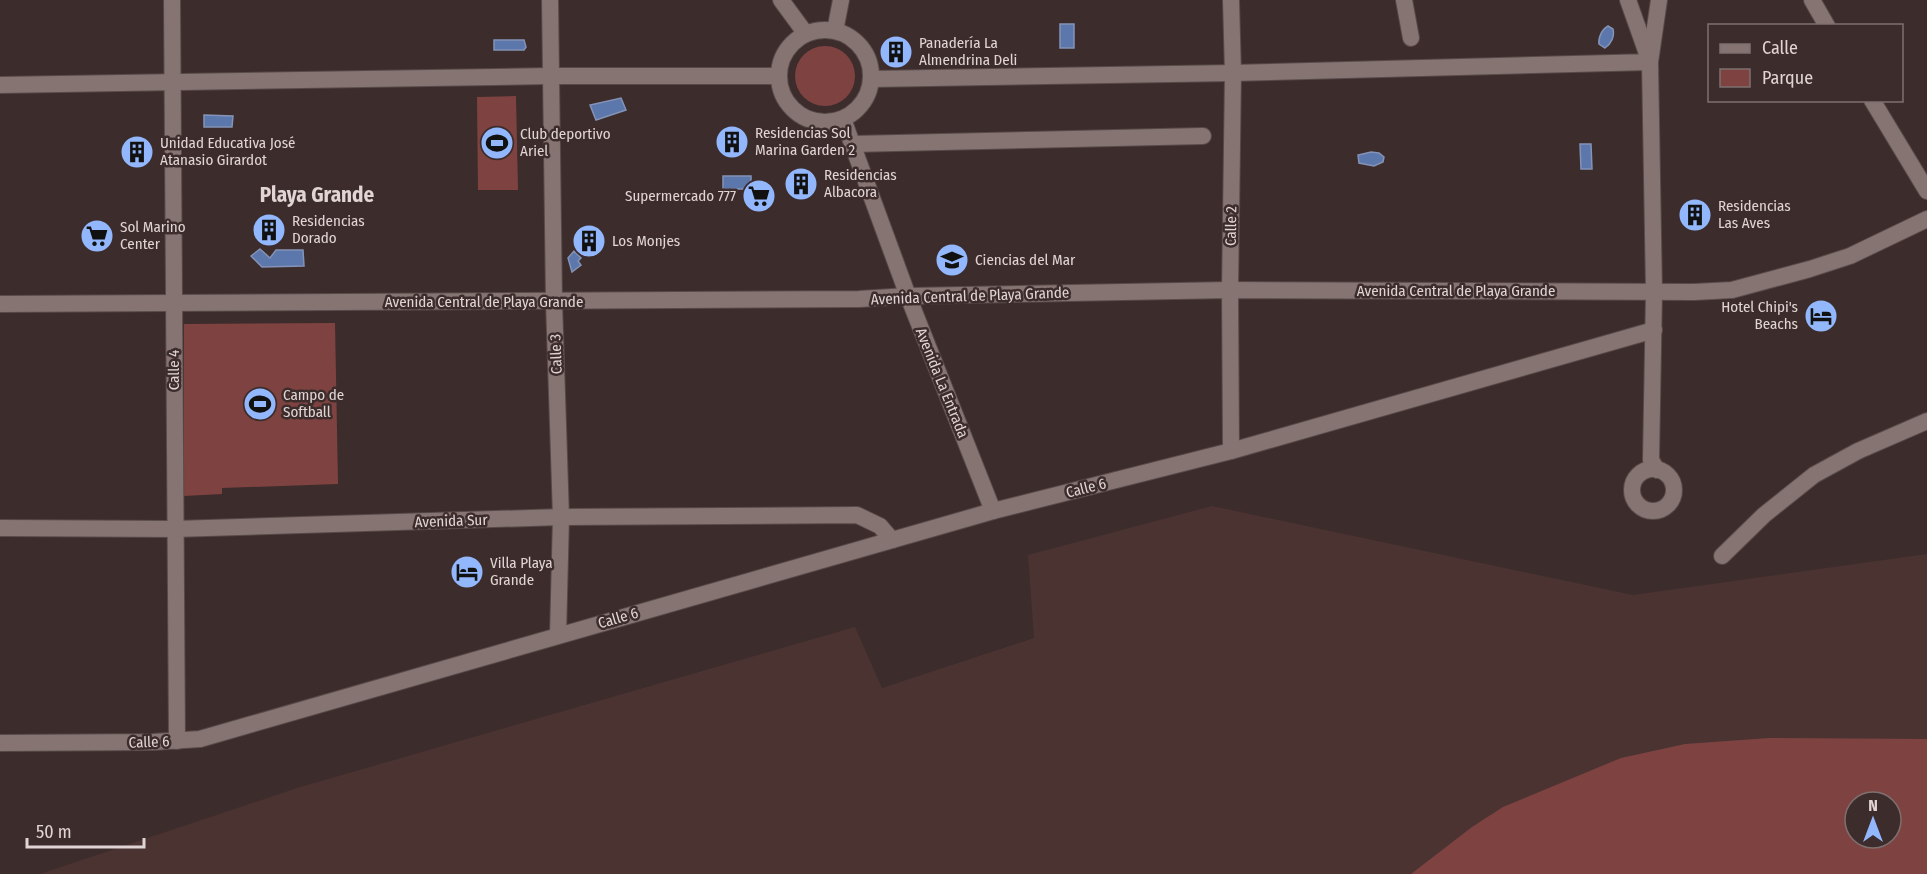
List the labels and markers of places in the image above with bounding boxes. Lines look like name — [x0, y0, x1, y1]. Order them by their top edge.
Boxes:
building icon: Panadería La Almendrina Deli — [878, 34, 914, 70]
place label: Panadería La Almendrina Deli — [919, 34, 1017, 69]
building icon: Residencias Sol Marina Garden 2 — [714, 124, 750, 160]
place label: Residencias Sol Marina Garden 2 — [755, 124, 855, 159]
sports icon: Club deportivo Ariel — [479, 125, 515, 161]
place label: Club deportivo Ariel — [520, 125, 611, 160]
building icon: Unidad Educativa José Atanasio Girardot — [119, 134, 155, 170]
place label: Unidad Educativa José Atanasio Girardot — [160, 134, 296, 169]
building icon: Residencias Albacora — [783, 166, 819, 202]
place label: Residencias Albacora — [824, 166, 897, 201]
supermarket icon: Supermercado 777 — [741, 178, 777, 214]
place label: Supermercado 777 — [625, 187, 736, 205]
building icon: Residencias Las Aves — [1677, 197, 1713, 233]
place label: Residencias Las Aves — [1718, 197, 1791, 232]
building icon: Residencias Dorado — [251, 212, 287, 248]
place label: Residencias Dorado — [292, 212, 365, 247]
supermarket icon: Sol Marino Center — [79, 218, 115, 254]
place label: Sol Marino Center — [120, 218, 186, 253]
building icon: Los Monjes — [571, 223, 607, 259]
place label: Los Monjes — [612, 232, 680, 250]
school or university icon: Ciencias del Mar — [934, 242, 970, 278]
place label: Ciencias del Mar — [975, 251, 1076, 269]
place label: Hotel Chipi's Beachs — [1721, 298, 1798, 333]
hotel icon: Hotel Chipi's Beachs — [1803, 298, 1839, 334]
sports icon: Campo de Softball — [242, 386, 278, 422]
place label: Campo de Softball — [283, 386, 344, 421]
hotel icon: Villa Playa Grande — [449, 554, 485, 590]
place label: Villa Playa Grande — [490, 554, 553, 589]

